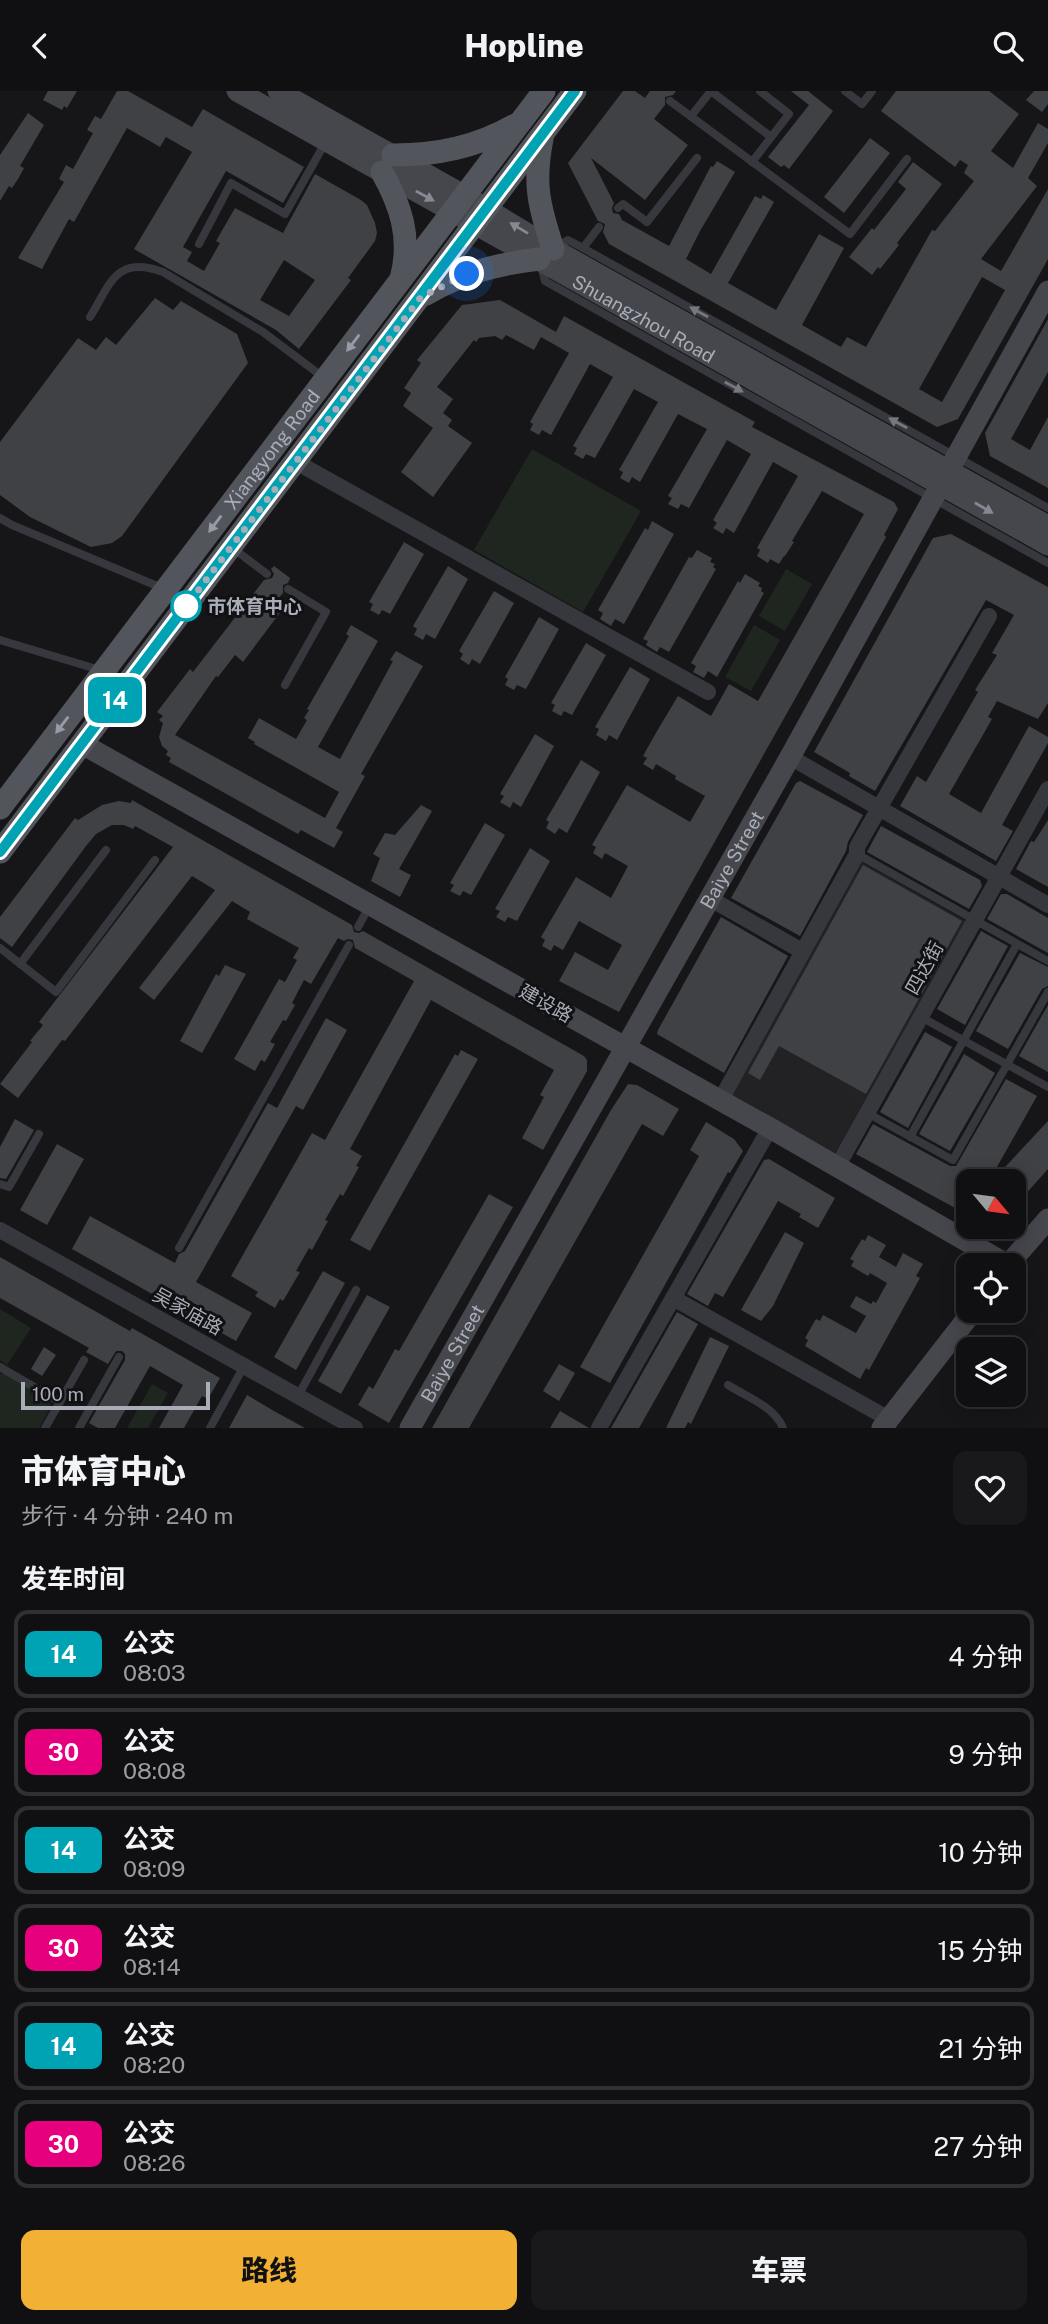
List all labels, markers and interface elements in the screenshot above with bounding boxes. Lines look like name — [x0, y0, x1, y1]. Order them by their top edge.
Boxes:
icon: back — [21, 27, 59, 65]
text: Hopline — [464, 27, 584, 64]
icon: search — [989, 27, 1027, 65]
one-way arrow — [416, 190, 435, 202]
one-way arrow — [509, 222, 528, 235]
your location — [449, 256, 484, 291]
street label: Shuangzhou Road — [569, 270, 719, 367]
one-way arrow — [689, 306, 709, 318]
one-way arrow — [346, 334, 360, 352]
one-way arrow — [725, 381, 744, 393]
street label: Xiangyong Road — [220, 385, 324, 514]
one-way arrow — [888, 417, 907, 429]
one-way arrow — [974, 502, 994, 514]
one-way arrow — [208, 515, 222, 533]
marker: 市体育中心 — [171, 591, 201, 621]
place label: 市体育中心 — [207, 595, 302, 617]
line badge: 14 — [83, 677, 146, 723]
text: 14 — [102, 686, 128, 714]
one-way arrow — [55, 715, 70, 733]
street label: Baiye Street — [695, 807, 768, 913]
street label: 四达街 — [901, 938, 947, 998]
street label: 建设路 — [516, 980, 576, 1026]
north arrow — [956, 1169, 1026, 1239]
map controls — [956, 1169, 1026, 1407]
button: locate — [956, 1253, 1026, 1323]
street label: 吴家庙路 — [149, 1283, 227, 1339]
street label: Baiye Street — [416, 1300, 489, 1406]
button: layers — [956, 1337, 1026, 1407]
scale bar — [21, 1379, 210, 1411]
text: 100 m — [32, 1383, 84, 1405]
button: heart — [953, 1451, 1027, 1525]
text: 市体育中心 — [21, 1452, 186, 1490]
text: 步行 · 4 分钟 · 240 m — [21, 1502, 233, 1529]
text: 发车时间 — [21, 1563, 125, 1594]
text: 公交 — [123, 1627, 175, 1658]
text: 14 — [50, 1640, 77, 1668]
text: 4 分钟 — [948, 1641, 1023, 1672]
text: 08:03 — [123, 1659, 185, 1686]
text: 公交 — [123, 1725, 175, 1756]
text: 30 — [48, 1738, 79, 1766]
text: 9 分钟 — [948, 1739, 1023, 1770]
text: 08:08 — [123, 1757, 186, 1784]
text: 公交 — [123, 1823, 175, 1854]
text: 14 — [50, 1836, 77, 1864]
text: 10 分钟 — [938, 1837, 1023, 1868]
text: 08:09 — [123, 1855, 185, 1882]
text: 公交 — [123, 1921, 175, 1952]
text: 30 — [48, 1934, 79, 1962]
text: 15 分钟 — [937, 1935, 1023, 1966]
text: 08:14 — [123, 1953, 181, 1980]
text: 公交 — [123, 2019, 175, 2050]
text: 14 — [50, 2032, 77, 2060]
text: 21 分钟 — [939, 2033, 1023, 2064]
text: 08:20 — [123, 2051, 185, 2078]
text: 公交 — [123, 2117, 175, 2148]
text: 30 — [48, 2130, 79, 2158]
text: 27 分钟 — [934, 2131, 1023, 2162]
text: 08:26 — [123, 2149, 186, 2176]
button: 路线 — [21, 2230, 517, 2310]
button: 车票 — [531, 2230, 1027, 2310]

